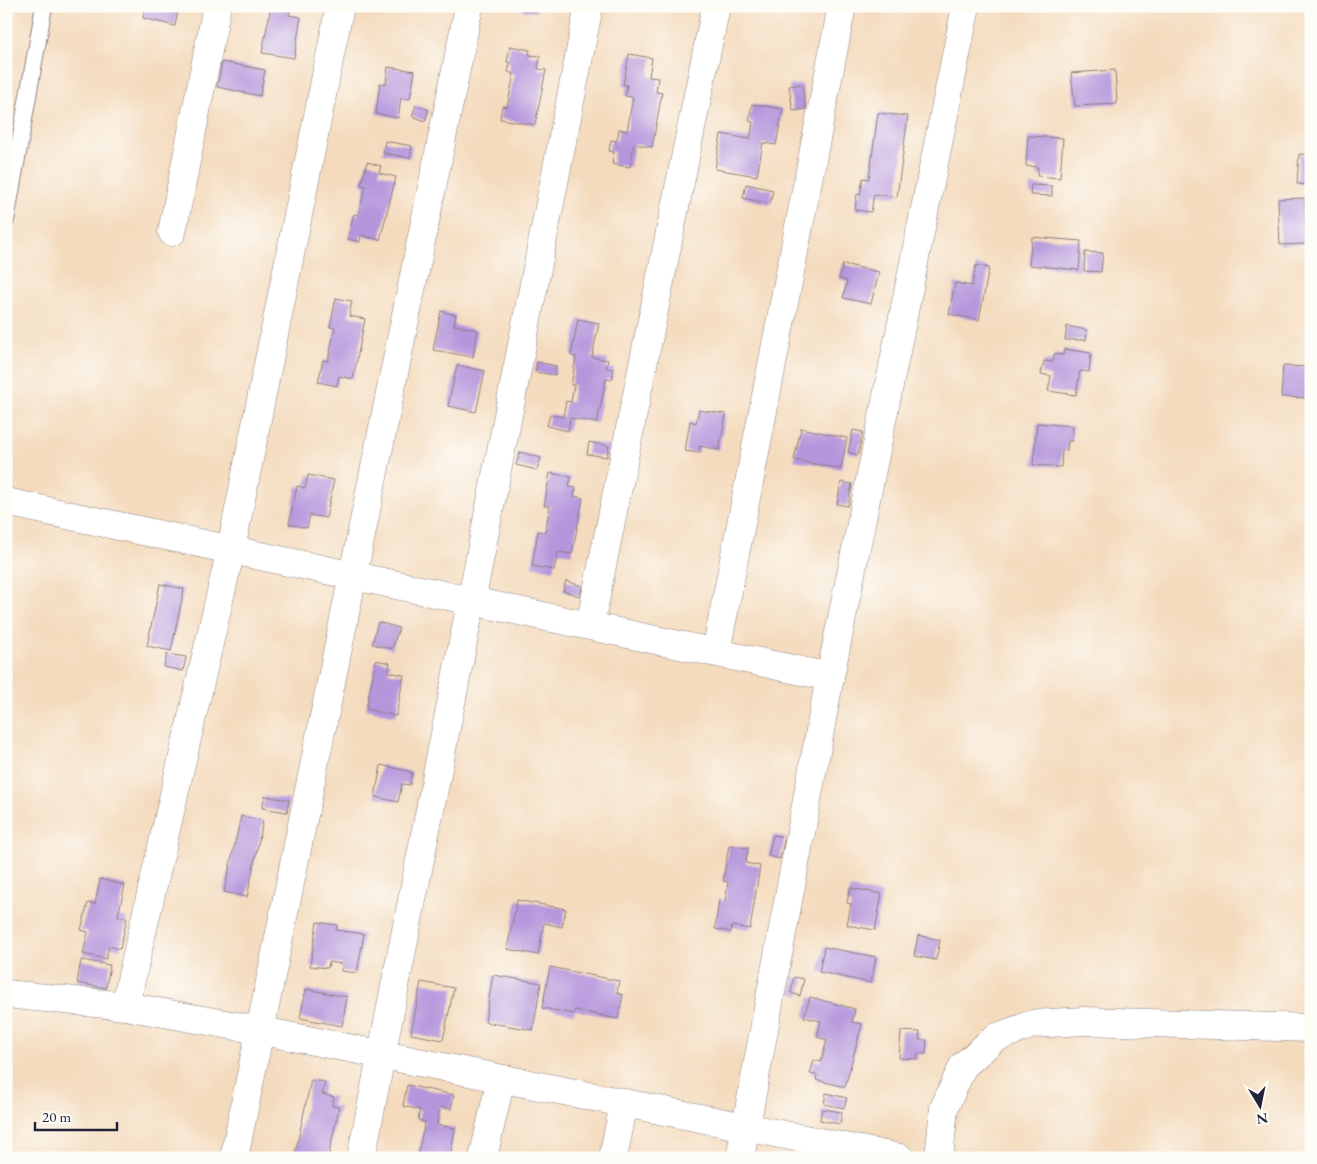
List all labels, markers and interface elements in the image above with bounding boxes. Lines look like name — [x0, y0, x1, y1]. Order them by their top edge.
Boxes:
north arrow — [1234, 1082, 1284, 1132]
scale bar — [35, 1099, 118, 1131]
text: 20 m — [42, 1107, 71, 1126]
text: N — [1254, 1109, 1269, 1129]

